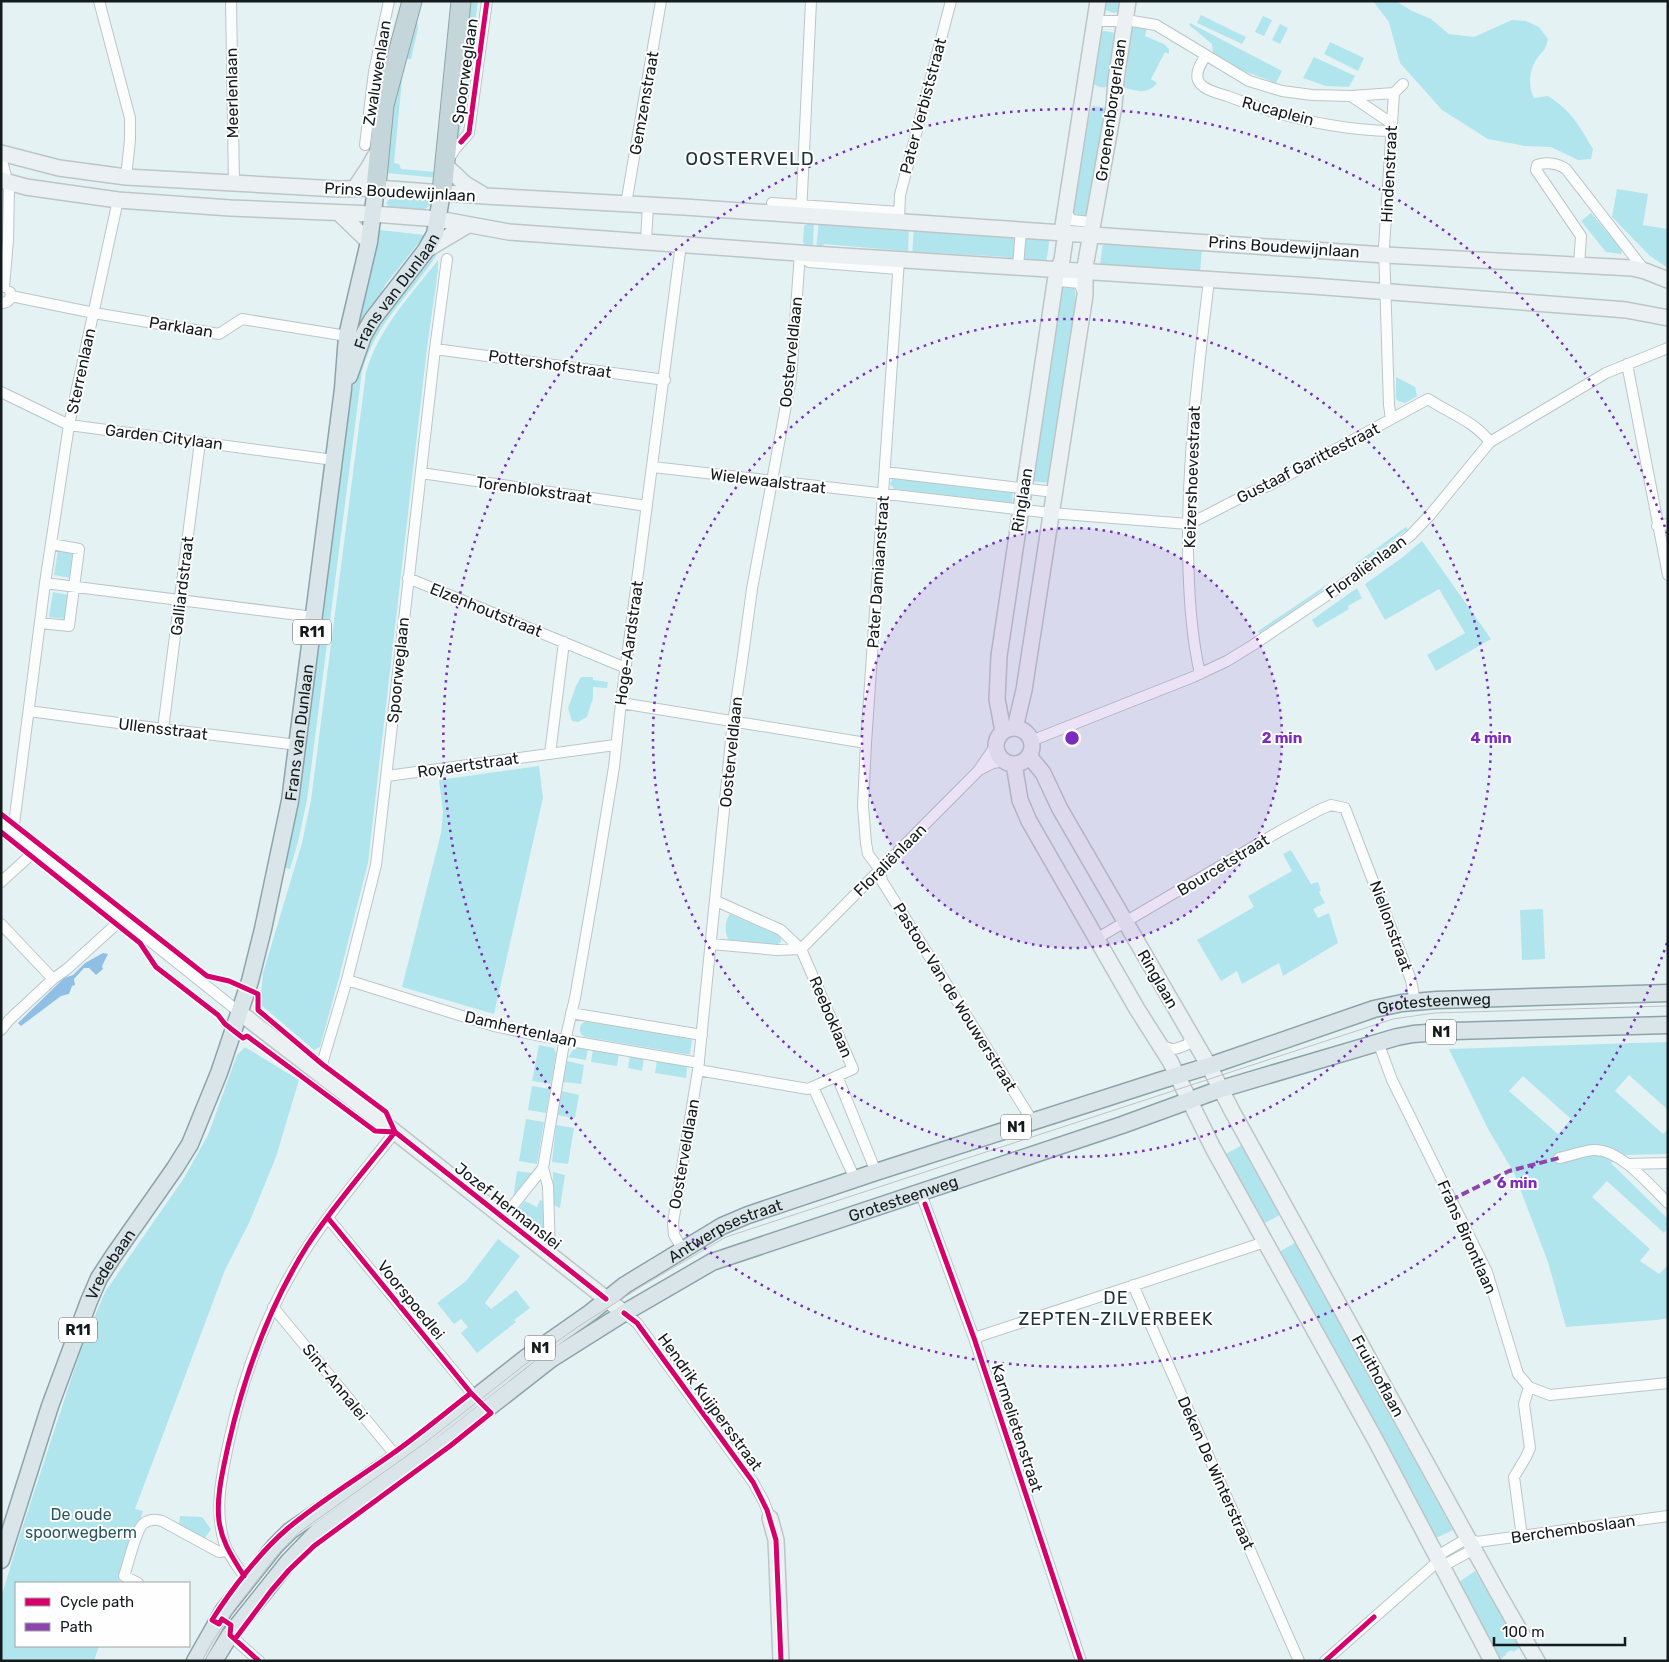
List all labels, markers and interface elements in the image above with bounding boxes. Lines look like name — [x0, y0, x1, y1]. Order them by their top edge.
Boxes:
street label: Spoorweglaan — [448, 17, 482, 125]
street label: Zwaluwenlaan — [359, 19, 395, 127]
street label: Pater Verbiststraat — [896, 36, 950, 176]
street label: Groenenborgerlaan — [1092, 37, 1130, 183]
street label: Meerlenlaan — [222, 48, 242, 138]
street label: Gemzenstraat — [626, 50, 662, 156]
street label: Rucaplein — [1240, 92, 1316, 130]
street label: Hindenstraat — [1377, 125, 1401, 223]
district label: OOSTERVELD — [685, 147, 815, 170]
street label: Prins Boudewijnlaan — [324, 179, 476, 205]
street label: Frans van Dunlaan — [350, 230, 443, 352]
street label: Prins Boudewijnlaan — [1208, 232, 1360, 262]
street label: Oosterveldlaan — [776, 295, 806, 409]
street label: Parklaan — [148, 313, 214, 341]
street label: Sterrenlaan — [63, 326, 99, 416]
street label: Pottershofstraat — [487, 346, 613, 382]
street label: Keizershoevestraat — [1180, 405, 1204, 549]
street label: Gustaaf Garittestraat — [1233, 419, 1383, 507]
street label: Garden Citylaan — [104, 420, 224, 454]
street label: Wielewaalstraat — [709, 464, 827, 498]
street label: Ringlaan — [1008, 466, 1036, 534]
street label: Torenblokstraat — [475, 472, 593, 508]
street label: Pater Damiaanstraat — [863, 495, 893, 649]
street label: Floraliënlaan — [1322, 531, 1410, 603]
street label: Galliardstraat — [166, 535, 198, 637]
street label: Elzenhoutstraat — [427, 579, 545, 641]
street label: Hoge-Aardstraat — [611, 579, 647, 707]
street label: Spoorweglaan — [383, 616, 413, 724]
road number: R11 — [293, 620, 331, 644]
street label: Frans van Dunlaan — [281, 663, 317, 802]
street label: Oosterveldlaan — [716, 695, 746, 809]
street label: Ullensstraat — [117, 714, 209, 744]
centre of rings — [1063, 729, 1081, 747]
text: 2 min — [1262, 729, 1302, 747]
text: 4 min — [1470, 729, 1512, 747]
street label: Royaertstraat — [416, 748, 520, 782]
street label: Floraliënlaan — [850, 820, 930, 900]
street label: Bourcetstraat — [1174, 830, 1272, 900]
street label: Niellonstraat — [1366, 878, 1416, 974]
street label: Pastoor Van de Wouwerstraat — [889, 899, 1021, 1095]
street label: Ringlaan — [1134, 946, 1182, 1012]
street label: Reeboklaan — [805, 973, 857, 1061]
street label: Grotesteenweg — [1375, 989, 1491, 1018]
street label: Damhertenlaan — [463, 1007, 579, 1051]
road number: N1 — [1426, 1020, 1456, 1044]
street label: Oosterveldlaan — [665, 1097, 703, 1211]
road number: N1 — [1001, 1114, 1031, 1140]
street label: Jozef Hermanslei — [451, 1158, 565, 1254]
street label: Grotesteenweg — [846, 1171, 960, 1225]
text: 6 min — [1497, 1174, 1537, 1192]
street label: Frans Birontlaan — [1433, 1177, 1501, 1297]
street label: Antwerpsestraat — [664, 1195, 785, 1266]
street label: Vredebaan — [81, 1225, 139, 1303]
street label: Voorspoedlei — [373, 1257, 449, 1343]
district label: DE ZEPTEN-ZILVERBEEK — [1018, 1287, 1214, 1330]
road number: R11 — [59, 1318, 97, 1342]
street label: Hendrik Kuijpersstraat — [654, 1330, 766, 1474]
street label: Fruithoflaan — [1348, 1332, 1408, 1420]
road number: N1 — [525, 1336, 555, 1360]
street label: Sint-Annalei — [298, 1340, 372, 1424]
street label: Karmelietenstraat — [987, 1362, 1047, 1494]
street label: Deken De Winterstraat — [1174, 1393, 1258, 1553]
park label: De oude spoorwegberm — [25, 1505, 137, 1542]
street label: Berchemboslaan — [1510, 1511, 1636, 1547]
legend — [15, 1582, 190, 1647]
text: Cycle path — [60, 1593, 134, 1611]
scale bar — [1494, 1614, 1625, 1646]
text: Path — [60, 1618, 93, 1636]
text: 100 m — [1502, 1623, 1544, 1641]

